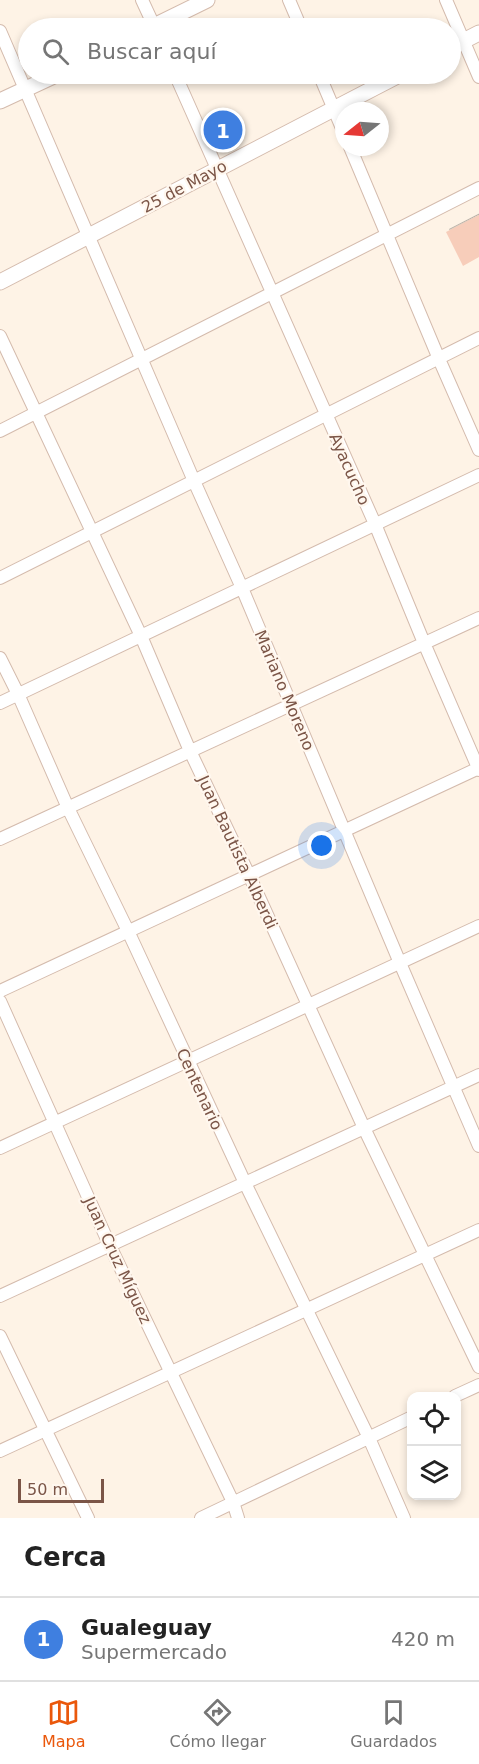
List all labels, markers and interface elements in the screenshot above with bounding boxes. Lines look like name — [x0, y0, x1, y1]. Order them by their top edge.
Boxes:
search box — [18, 18, 461, 84]
icon: search — [39, 35, 72, 68]
text: Buscar aquí — [87, 39, 217, 64]
north arrow — [335, 102, 389, 156]
pin: 1 — [204, 108, 242, 152]
street label: 25 de Mayo — [139, 156, 230, 217]
street label: Ayacucho — [325, 430, 374, 508]
street label: Mariano Moreno — [251, 627, 318, 753]
street label: Juan Bautista Alberdi — [193, 771, 282, 932]
your location — [307, 831, 336, 860]
street label: Centenario — [172, 1045, 227, 1133]
street label: Juan Cruz Míguez — [79, 1193, 155, 1327]
map controls — [407, 1392, 461, 1500]
button: locate — [407, 1392, 461, 1446]
button: layers — [407, 1446, 461, 1500]
scale bar — [18, 1476, 104, 1504]
text: 50 m — [27, 1480, 68, 1499]
text: Cerca — [24, 1542, 107, 1572]
text: Gualeguay — [81, 1615, 212, 1640]
text: 1 — [37, 1627, 50, 1651]
text: 420 m — [391, 1627, 455, 1651]
text: Supermercado — [81, 1640, 227, 1664]
tab: Mapa — [42, 1696, 86, 1751]
tab: Cómo llegar — [169, 1696, 266, 1751]
tab: Guardados — [350, 1696, 437, 1751]

